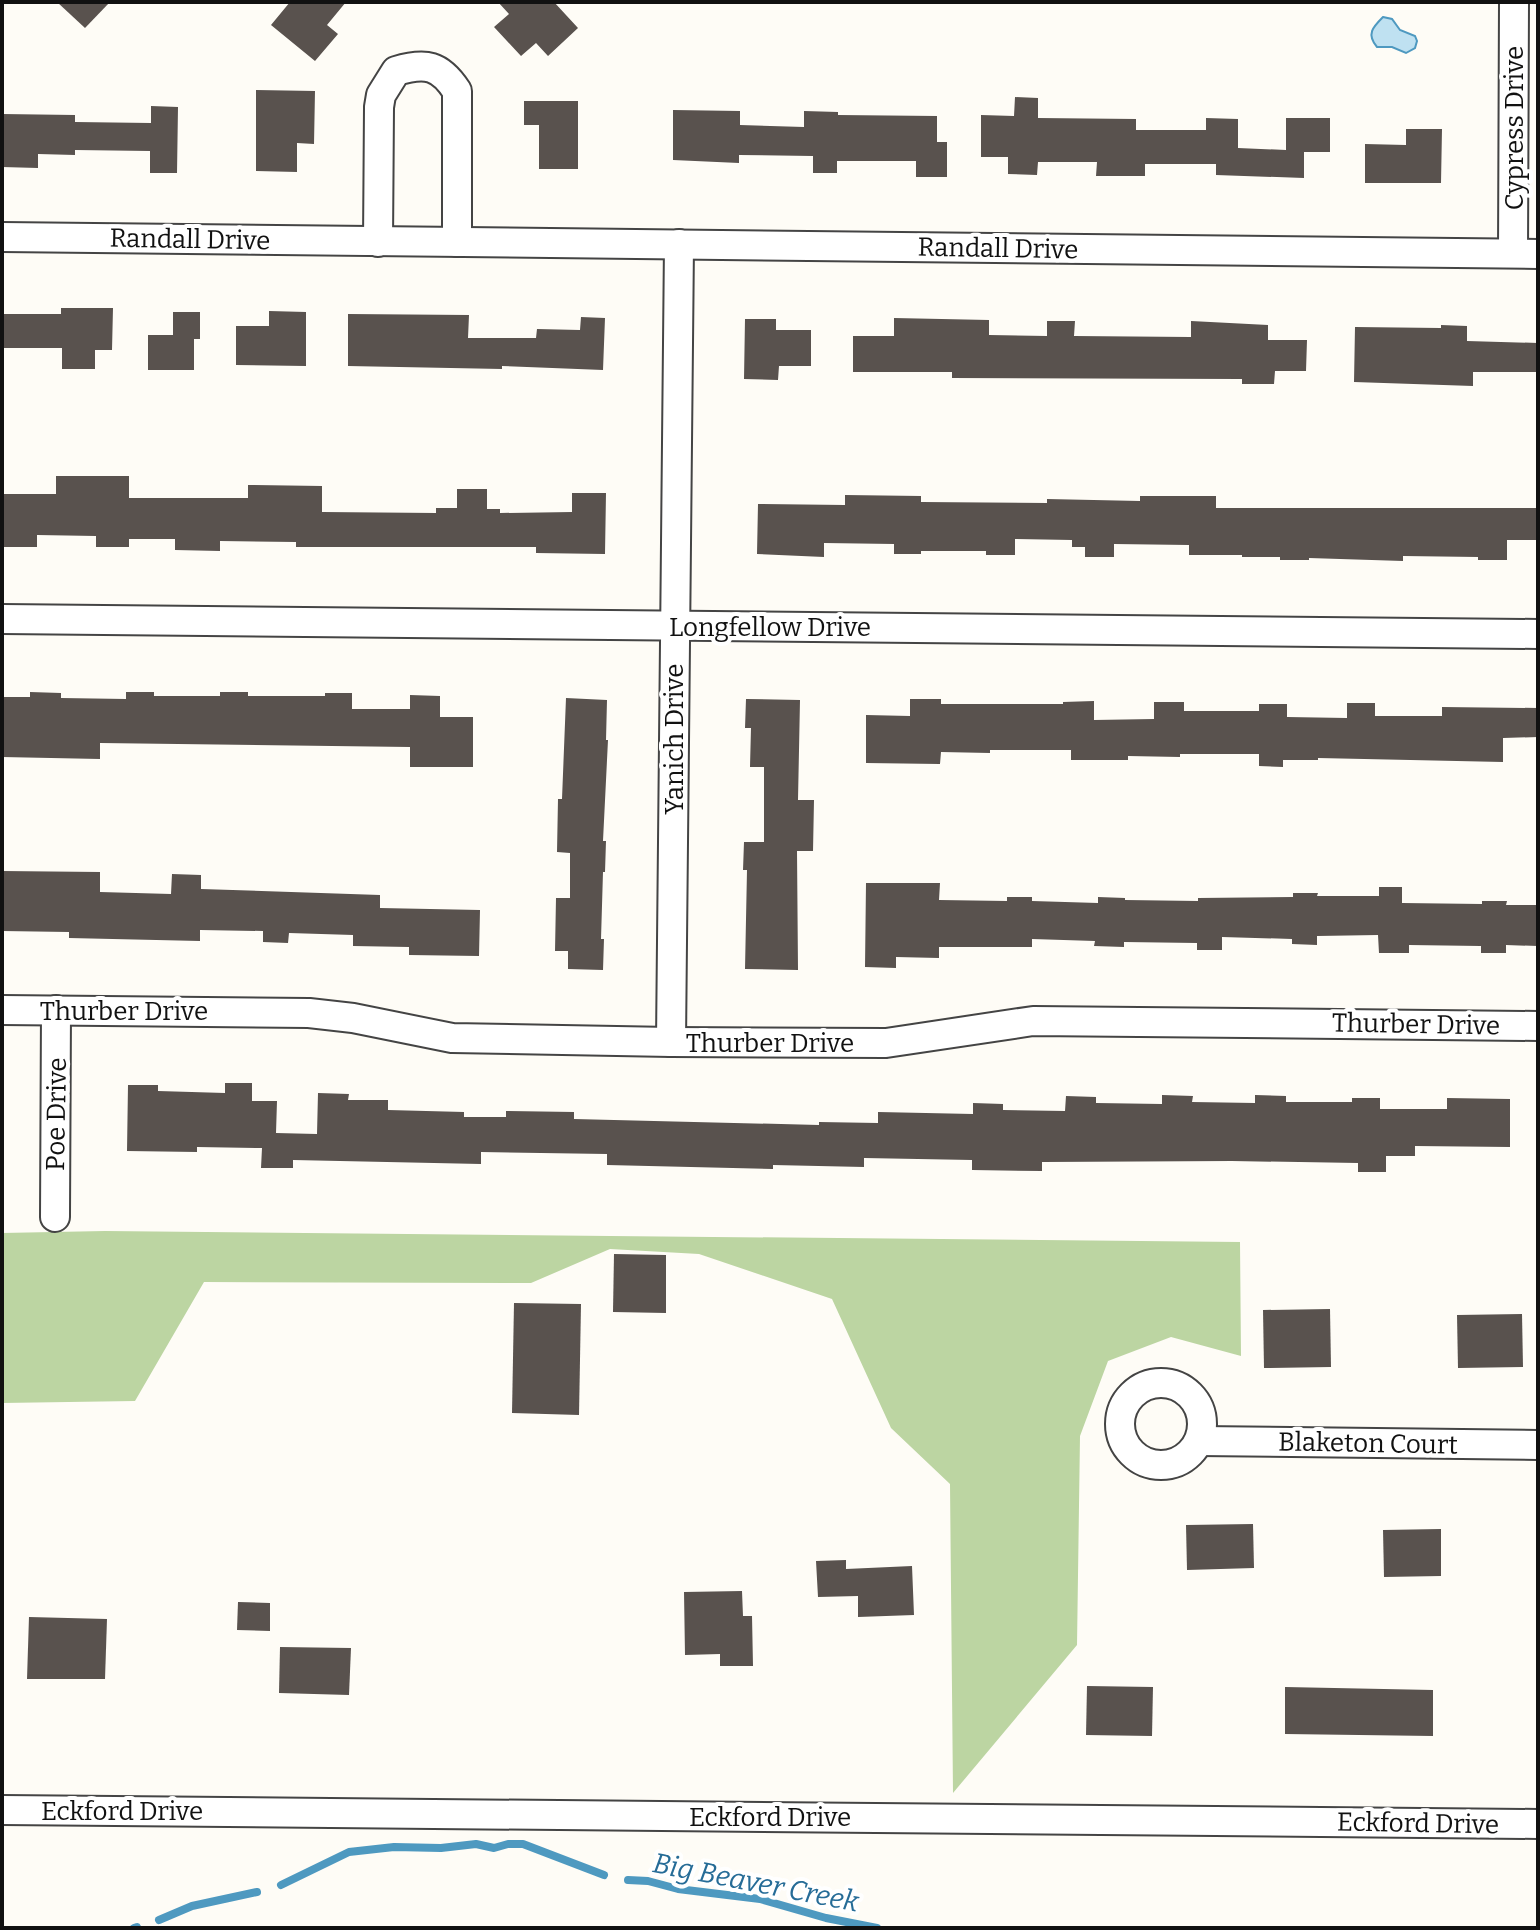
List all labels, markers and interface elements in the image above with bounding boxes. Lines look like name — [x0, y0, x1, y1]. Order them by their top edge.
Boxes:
street label: Cypress Drive — [1499, 46, 1530, 210]
street label: Randall Drive — [109, 223, 271, 256]
street label: Randall Drive — [917, 232, 1079, 265]
street label: Longfellow Drive — [669, 612, 871, 643]
street label: Yanich Drive — [659, 663, 690, 815]
street label: Thurber Drive — [40, 996, 208, 1027]
street label: Thurber Drive — [1332, 1008, 1500, 1041]
street label: Thurber Drive — [686, 1028, 854, 1059]
street label: Poe Drive — [40, 1057, 73, 1171]
street label: Blaketon Court — [1278, 1426, 1459, 1461]
street label: Eckford Drive — [41, 1796, 203, 1827]
street label: Eckford Drive — [689, 1802, 851, 1833]
street label: Eckford Drive — [1337, 1807, 1499, 1840]
water label: Big Beaver Creek — [650, 1846, 862, 1919]

